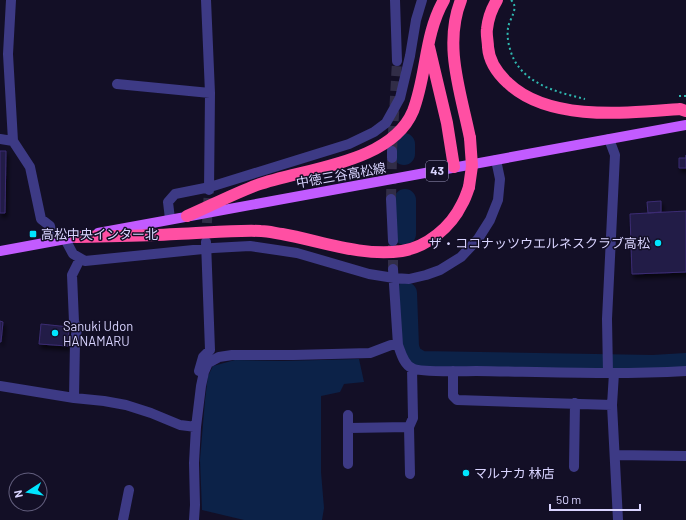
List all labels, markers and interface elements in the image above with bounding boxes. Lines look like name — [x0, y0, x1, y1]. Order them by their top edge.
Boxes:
street label: 中徳三谷高松線 — [295, 159, 387, 191]
road number: 43 — [426, 161, 448, 181]
place label: 高松中央インター北 — [41, 226, 158, 242]
marker: 高松中央インター北 — [28, 229, 38, 239]
place label: ザ・ココナッツウエルネスクラブ高松 — [429, 235, 650, 251]
marker: ザ・ココナッツウエルネスクラブ高松 — [653, 238, 663, 248]
place label: Sanuki Udon HANAMARU — [63, 318, 133, 349]
marker: Sanuki Udon HANAMARU — [50, 328, 60, 338]
place label: マルナカ 林店 — [474, 465, 555, 481]
marker: マルナカ 林店 — [461, 468, 471, 478]
north arrow — [8, 472, 48, 512]
scale bar — [550, 486, 640, 512]
text: N — [11, 489, 25, 499]
text: 50 m — [556, 492, 581, 506]

